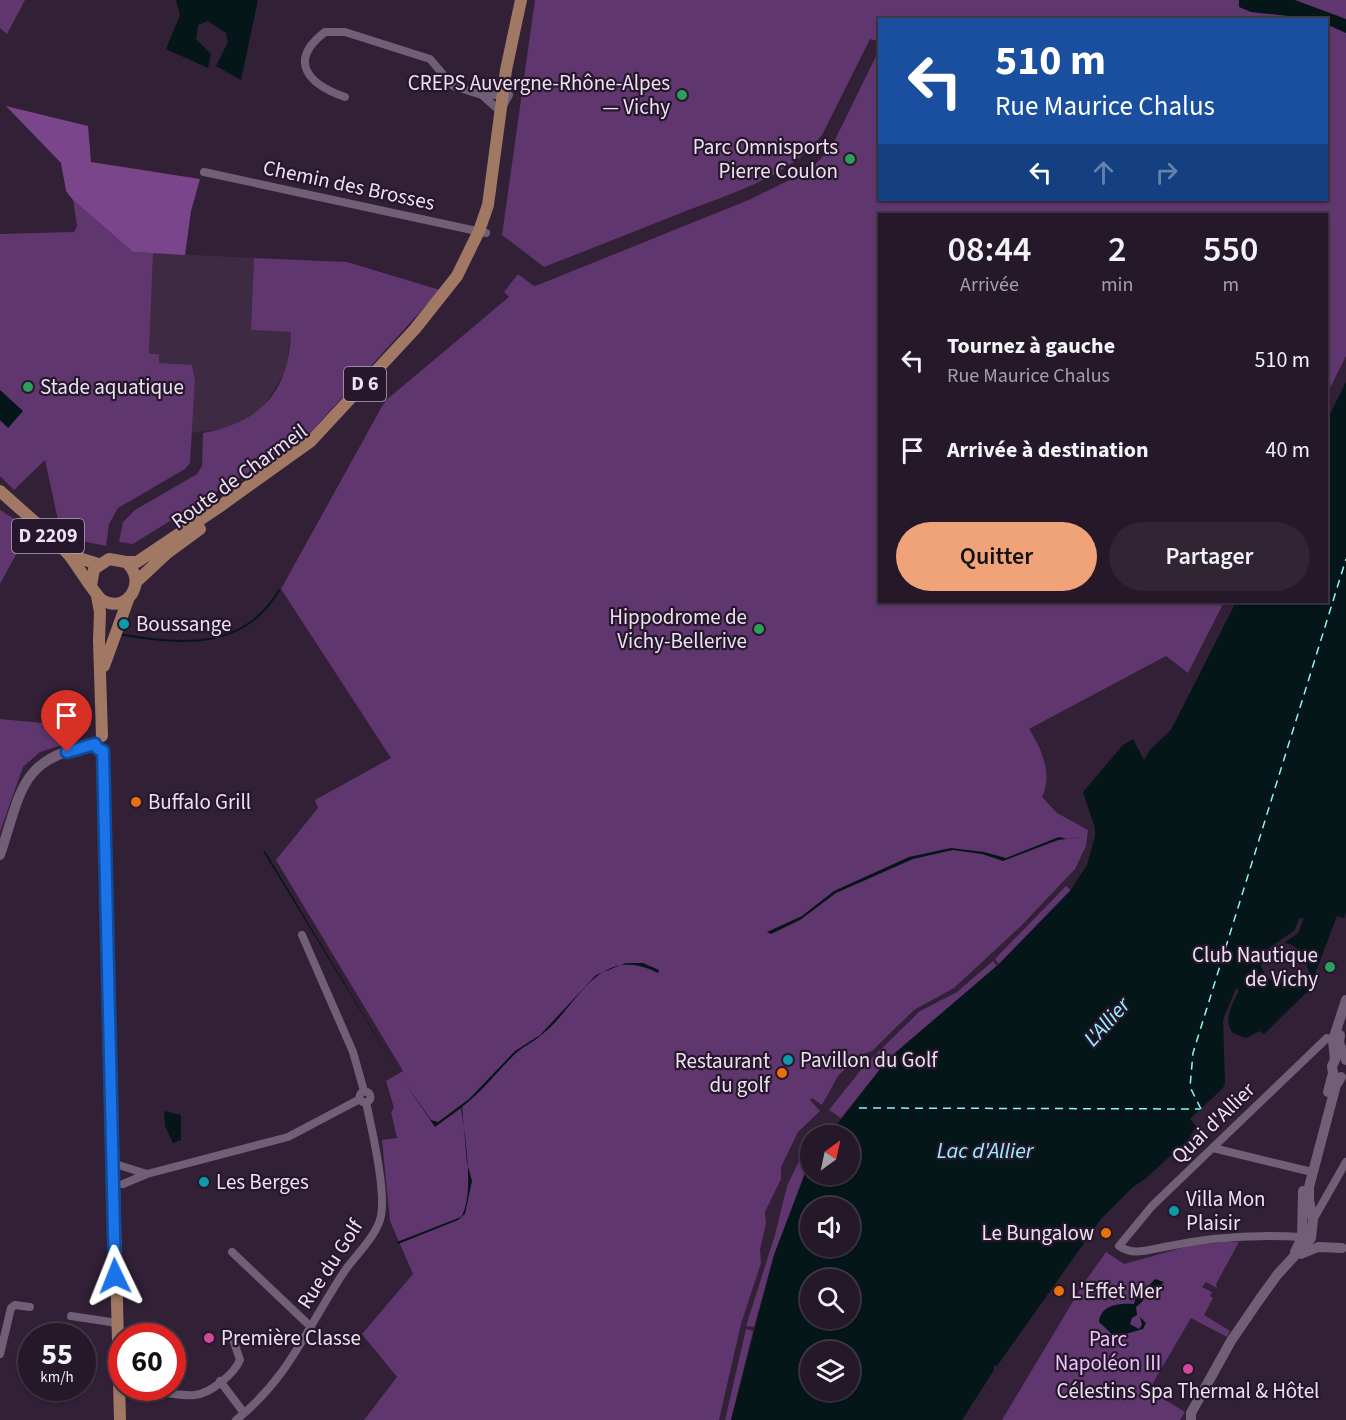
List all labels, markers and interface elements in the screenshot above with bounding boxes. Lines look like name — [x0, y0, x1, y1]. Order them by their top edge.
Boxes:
text: 510 m — [995, 31, 1106, 91]
icon: left — [896, 42, 974, 120]
place label: CREPS Auvergne-Rhône-Alpes — Vichy — [408, 68, 670, 122]
text: Rue Maurice Chalus — [995, 87, 1215, 126]
marker: CREPS Auvergne-Rhône-Alpes — Vichy — [675, 88, 689, 102]
place label: Parc Omnisports Pierre Coulon — [693, 132, 838, 186]
street label: Chemin des Brosses — [260, 152, 438, 218]
marker: Parc Omnisports Pierre Coulon — [843, 152, 857, 166]
icon: left — [1024, 156, 1057, 189]
icon: ahead — [1087, 156, 1120, 189]
icon: right — [1150, 156, 1183, 189]
text: 08:44 — [948, 224, 1031, 275]
text: 2 — [1108, 224, 1126, 275]
text: 550 — [1203, 224, 1258, 275]
text: Arrivée — [960, 271, 1019, 299]
text: min — [1101, 271, 1133, 299]
text: m — [1222, 271, 1239, 299]
text: Tournez à gauche — [947, 330, 1115, 362]
icon: left — [896, 344, 929, 377]
text: 510 m — [1255, 344, 1310, 376]
text: Rue Maurice Chalus — [947, 362, 1110, 390]
road number: D 6 — [344, 367, 386, 401]
place label: Stade aquatique — [40, 372, 184, 402]
marker: Stade aquatique — [21, 380, 35, 394]
street label: Route de Charmeil — [165, 416, 313, 536]
icon: arrive — [896, 434, 929, 467]
text: Arrivée à destination — [947, 434, 1149, 466]
text: 40 m — [1265, 434, 1310, 466]
road number: D 2209 — [12, 519, 84, 553]
button: Quitter — [896, 522, 1097, 591]
button: Partager — [1109, 522, 1310, 591]
place label: Hippodrome de Vichy-Bellerive — [609, 602, 747, 656]
place label: Boussange — [136, 609, 232, 639]
marker: Boussange — [117, 617, 131, 631]
marker: Hippodrome de Vichy-Bellerive — [752, 622, 766, 636]
pin — [41, 690, 92, 752]
icon: arrive — [50, 699, 83, 732]
place label: Buffalo Grill — [148, 787, 251, 817]
marker: Buffalo Grill — [129, 795, 143, 809]
place label: Club Nautique de Vichy — [1192, 940, 1318, 994]
marker: Club Nautique de Vichy — [1323, 960, 1337, 974]
water label: L'Allier — [1076, 989, 1139, 1054]
place label: Pavillon du Golf — [800, 1045, 938, 1075]
place label: Restaurant du golf — [675, 1046, 771, 1100]
marker: Pavillon du Golf — [781, 1053, 795, 1067]
marker: Restaurant du golf — [775, 1066, 789, 1080]
street label: Quai d'Allier — [1164, 1075, 1262, 1171]
north arrow — [800, 1125, 860, 1185]
map controls — [800, 1125, 860, 1401]
water label: Lac d'Allier — [937, 1135, 1035, 1167]
place label: Les Berges — [216, 1167, 309, 1197]
marker: Les Berges — [197, 1175, 211, 1189]
place label: Villa Mon Plaisir — [1186, 1184, 1266, 1238]
button: sound — [800, 1197, 860, 1257]
marker: Villa Mon Plaisir — [1167, 1204, 1181, 1218]
street label: Rue du Golf — [290, 1213, 371, 1315]
place label: Le Bungalow — [982, 1218, 1094, 1248]
marker: Le Bungalow — [1099, 1226, 1113, 1240]
position arrow — [83, 1244, 147, 1308]
button: search — [800, 1269, 860, 1329]
place label: L'Effet Mer — [1071, 1276, 1163, 1306]
marker: L'Effet Mer — [1052, 1284, 1066, 1298]
speed limit sign: 60 — [108, 1323, 186, 1401]
place label: Première Classe — [221, 1323, 361, 1353]
park label: Parc Napoléon III — [1055, 1324, 1161, 1378]
marker: Première Classe — [202, 1331, 216, 1345]
text: 55 — [41, 1333, 73, 1376]
button: layers — [800, 1341, 860, 1401]
marker: Célestins Spa Thermal & Hôtel — [1181, 1362, 1195, 1376]
text: km/h — [40, 1367, 74, 1388]
place label: Célestins Spa Thermal & Hôtel — [1057, 1376, 1319, 1406]

